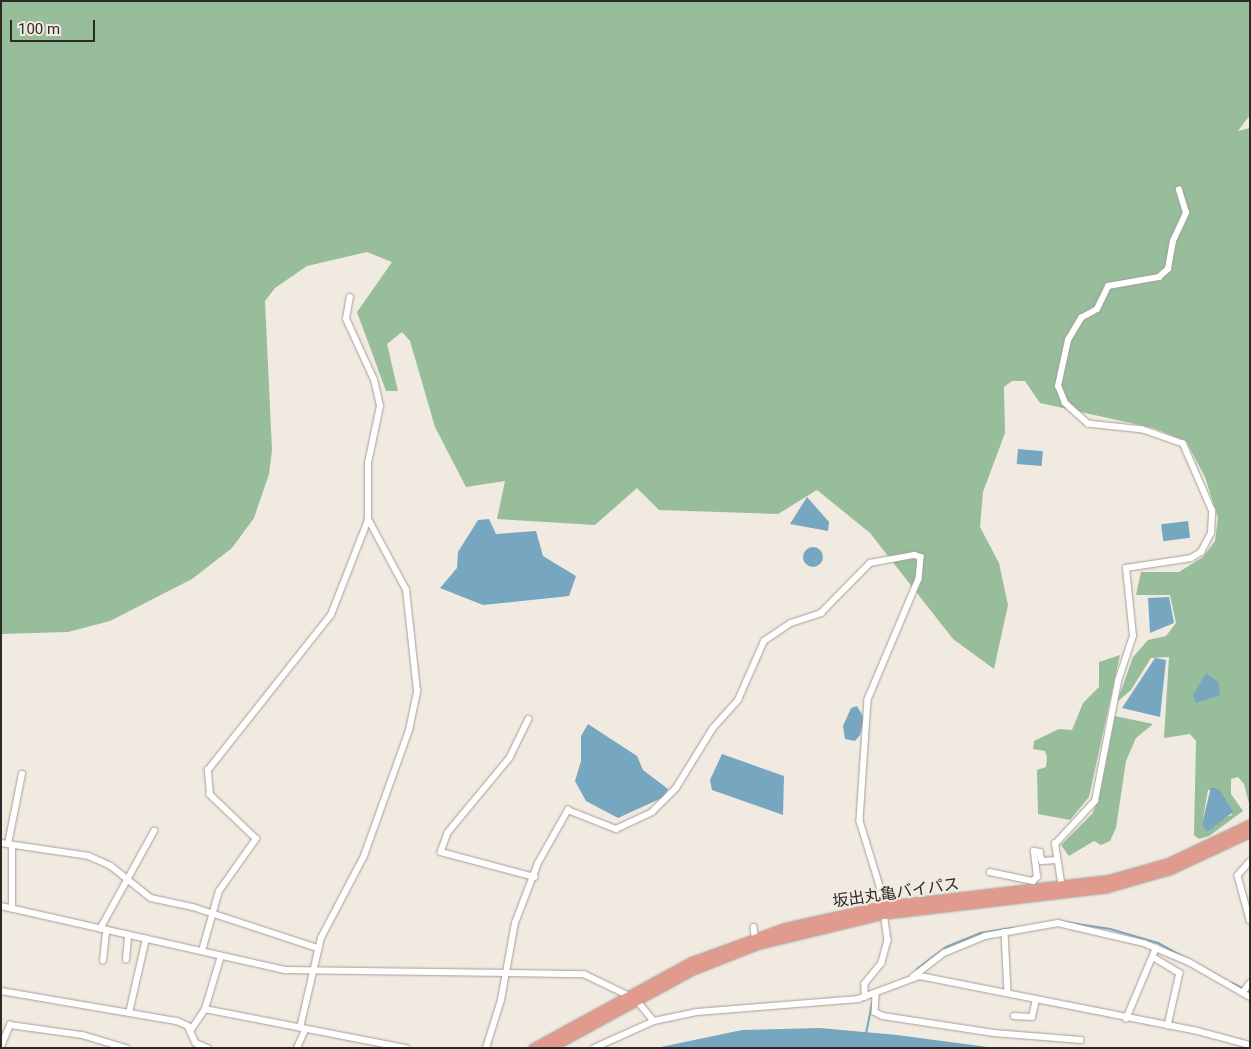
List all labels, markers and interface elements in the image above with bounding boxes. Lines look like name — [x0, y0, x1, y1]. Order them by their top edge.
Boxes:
scale bar — [12, 10, 98, 42]
text: 100 m — [18, 20, 60, 38]
street label: 坂出丸亀バイパス — [831, 875, 961, 911]

